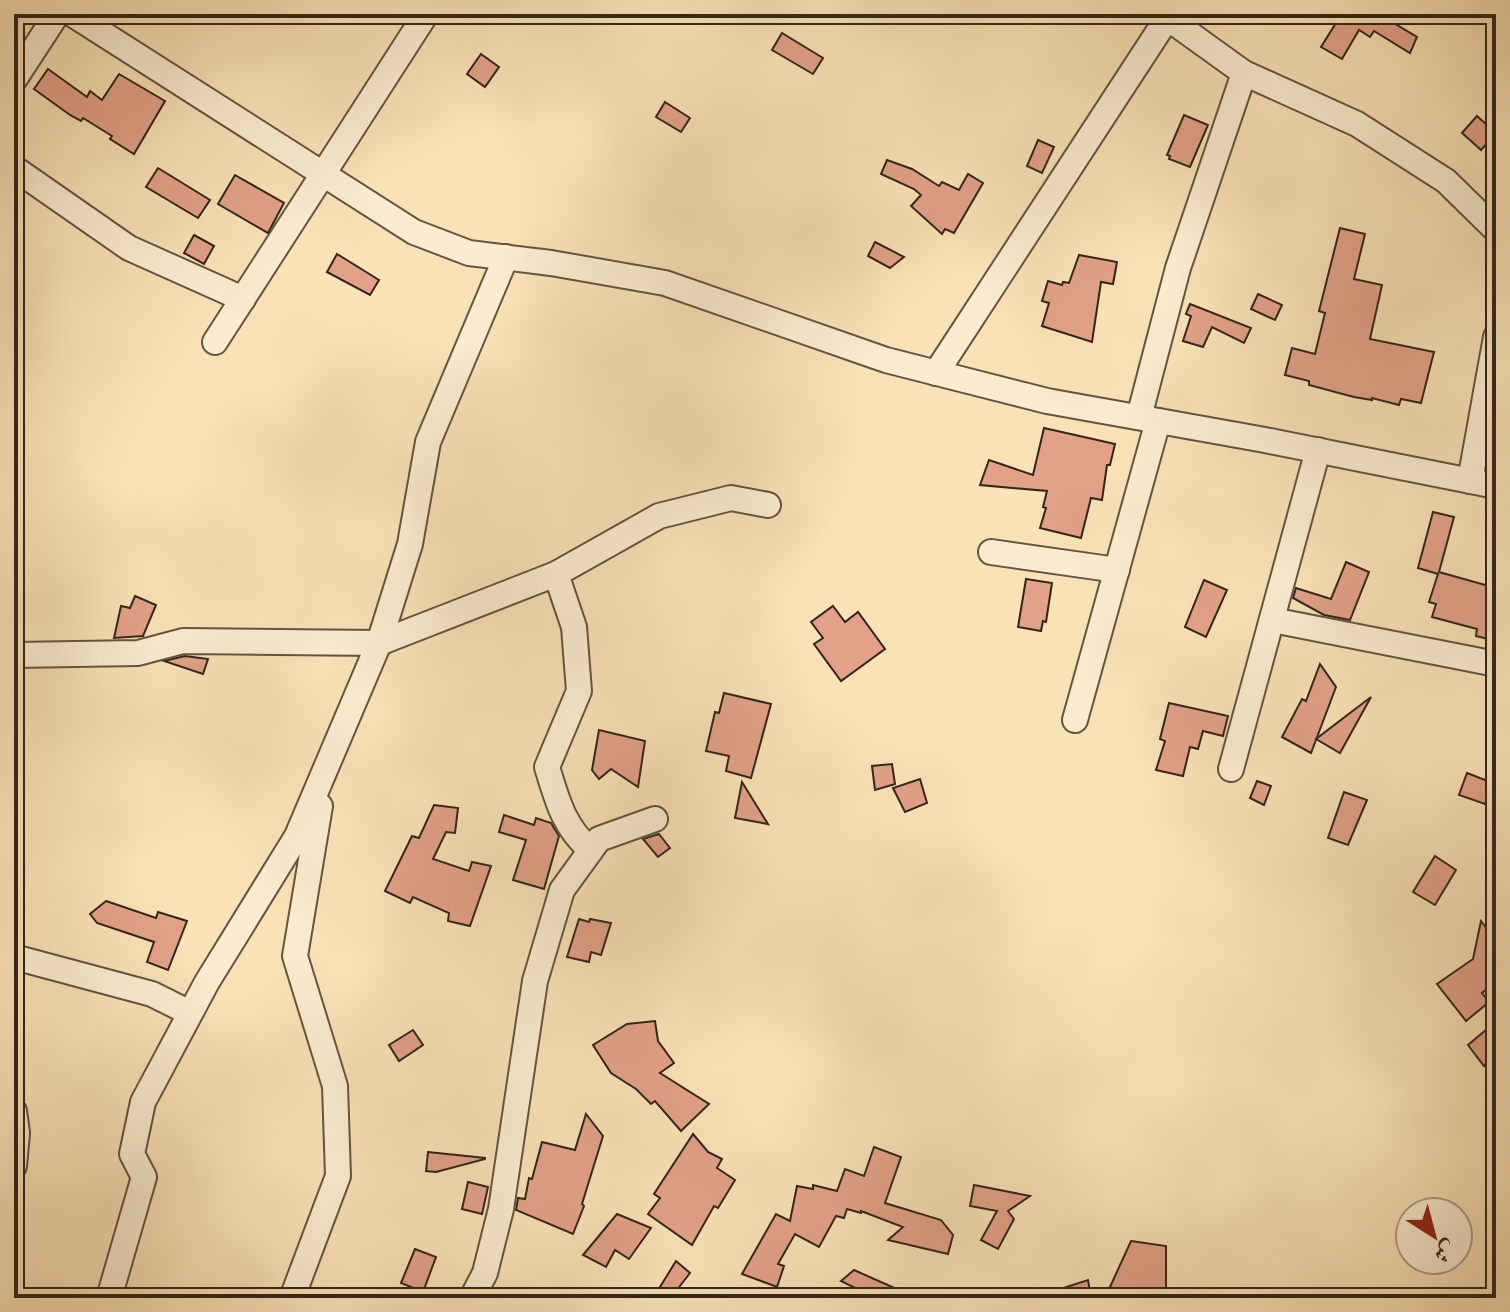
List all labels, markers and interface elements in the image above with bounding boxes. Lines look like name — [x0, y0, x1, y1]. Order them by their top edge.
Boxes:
north arrow — [1394, 1196, 1474, 1276]
text: ش — [1428, 1234, 1462, 1268]

